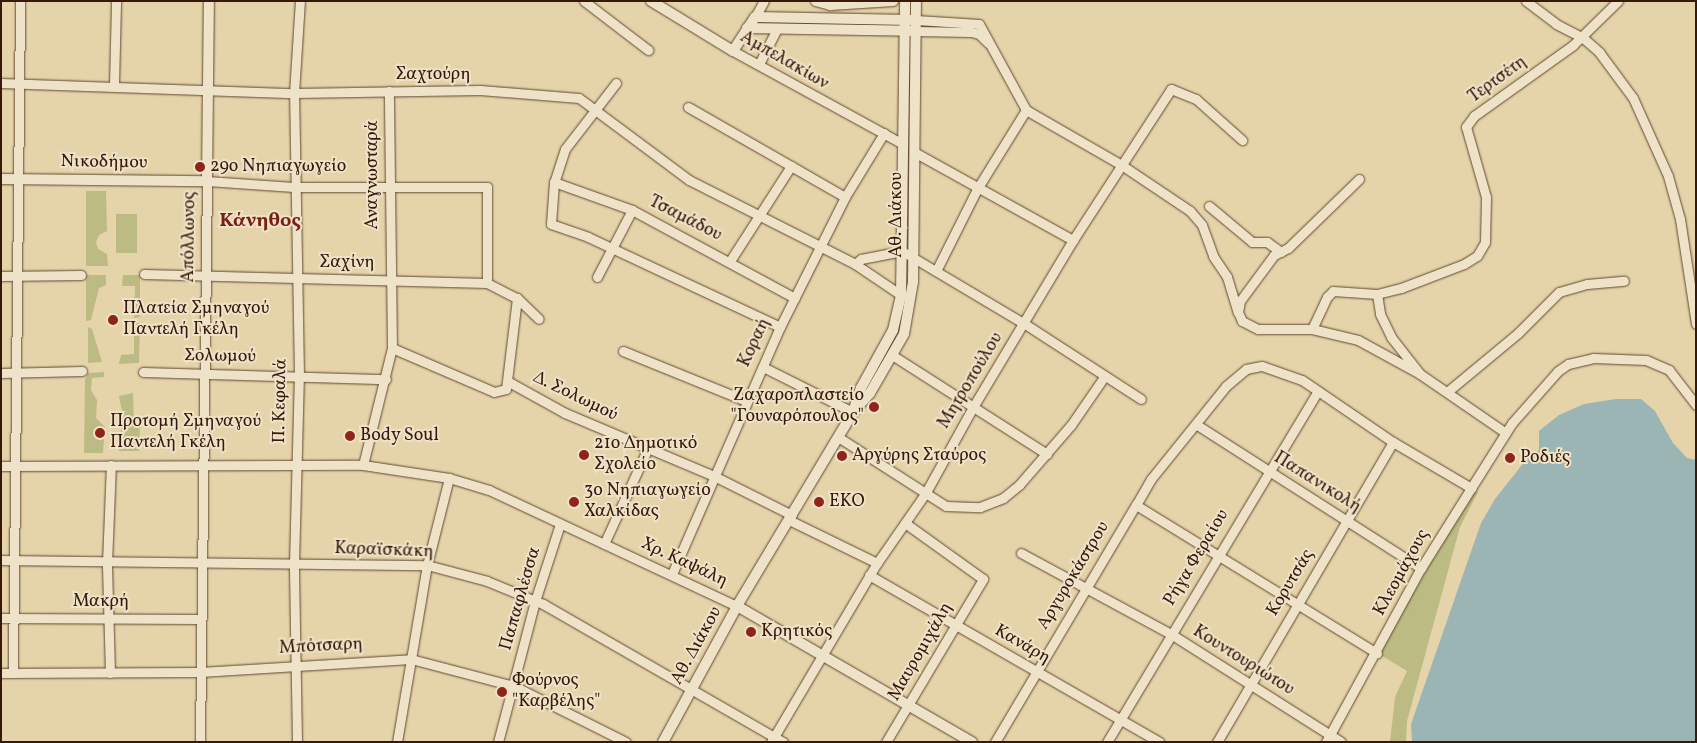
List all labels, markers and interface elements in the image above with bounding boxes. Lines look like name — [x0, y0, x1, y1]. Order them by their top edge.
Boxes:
street label: Αμπελακίων — [736, 27, 832, 95]
street label: Τερτσέτη — [1465, 52, 1531, 108]
street label: Σαχτούρη — [395, 64, 471, 86]
street label: Αναγνωσταρά — [362, 121, 384, 229]
street label: Νικοδήμου — [60, 151, 148, 175]
place label: 29ο Νηπιαγωγείο — [210, 156, 346, 178]
marker: 29ο Νηπιαγωγείο — [194, 161, 206, 173]
street label: Αθ. Διάκου — [886, 172, 908, 258]
street label: Απόλλωνος — [178, 191, 202, 283]
street label: Τσαμάδου — [645, 191, 725, 247]
district label: Κάνηθος — [219, 209, 301, 233]
street label: Σαχίνη — [319, 252, 375, 274]
place label: Πλατεία Σμηναγού Παντελή Γκέλη — [123, 299, 269, 342]
marker: Πλατεία Σμηναγού Παντελή Γκέλη — [107, 314, 119, 326]
street label: Κοραή — [734, 315, 776, 371]
street label: Μητροπούλου — [934, 329, 1008, 433]
street label: Σολωμού — [184, 346, 256, 368]
street label: Π. Κεφαλά — [269, 358, 293, 444]
street label: Δ. Σολωμού — [529, 367, 621, 427]
place label: Ζαχαροπλαστείο "Γουναρόπουλος" — [730, 386, 864, 428]
marker: Ζαχαροπλαστείο "Γουναρόπουλος" — [868, 401, 880, 413]
place label: Προτομή Σμηναγού Παντελή Γκέλη — [110, 412, 261, 454]
place label: Body Soul — [360, 425, 439, 447]
marker: Προτομή Σμηναγού Παντελή Γκέλη — [94, 427, 106, 439]
marker: Body Soul — [344, 430, 356, 442]
place label: 21ο Δημοτικό Σχολείο — [594, 434, 697, 476]
place label: Αργύρης Σταύρος — [852, 445, 986, 467]
place label: Ροδιές — [1520, 447, 1570, 469]
street label: Παπανικολή — [1269, 448, 1365, 518]
marker: 21ο Δημοτικό Σχολείο — [578, 449, 590, 461]
marker: Αργύρης Σταύρος — [836, 450, 848, 462]
marker: Ροδιές — [1504, 452, 1516, 464]
place label: 3ο Νηπιαγωγείο Χαλκίδας — [584, 481, 711, 524]
place label: ΕΚΟ — [829, 491, 865, 513]
marker: 3ο Νηπιαγωγείο Χαλκίδας — [568, 496, 580, 508]
marker: ΕΚΟ — [813, 496, 825, 508]
street label: Ρήγα Φεραίου — [1160, 506, 1234, 610]
street label: Αργυροκάστρου — [1033, 518, 1115, 634]
street label: Κλεομάχους — [1369, 526, 1435, 620]
street label: Χρ. Καψάλη — [637, 533, 731, 593]
street label: Καραϊσκάκη — [334, 538, 434, 564]
street label: Παπαφλέσσα — [496, 545, 546, 653]
street label: Κορυτσάς — [1263, 546, 1319, 620]
street label: Μακρή — [73, 591, 129, 613]
street label: Μαυρομιχάλη — [884, 599, 958, 705]
street label: Αθ. Διάκου — [667, 603, 727, 689]
street label: Κανάρη — [990, 620, 1054, 670]
place label: Κρητικός — [761, 621, 832, 643]
street label: Κουντουριώτου — [1188, 621, 1298, 701]
marker: Κρητικός — [745, 626, 757, 638]
street label: Μπότσαρη — [279, 634, 363, 660]
place label: Φούρνος "Καρβέλης" — [512, 671, 600, 714]
marker: Φούρνος "Καρβέλης" — [496, 686, 508, 698]

